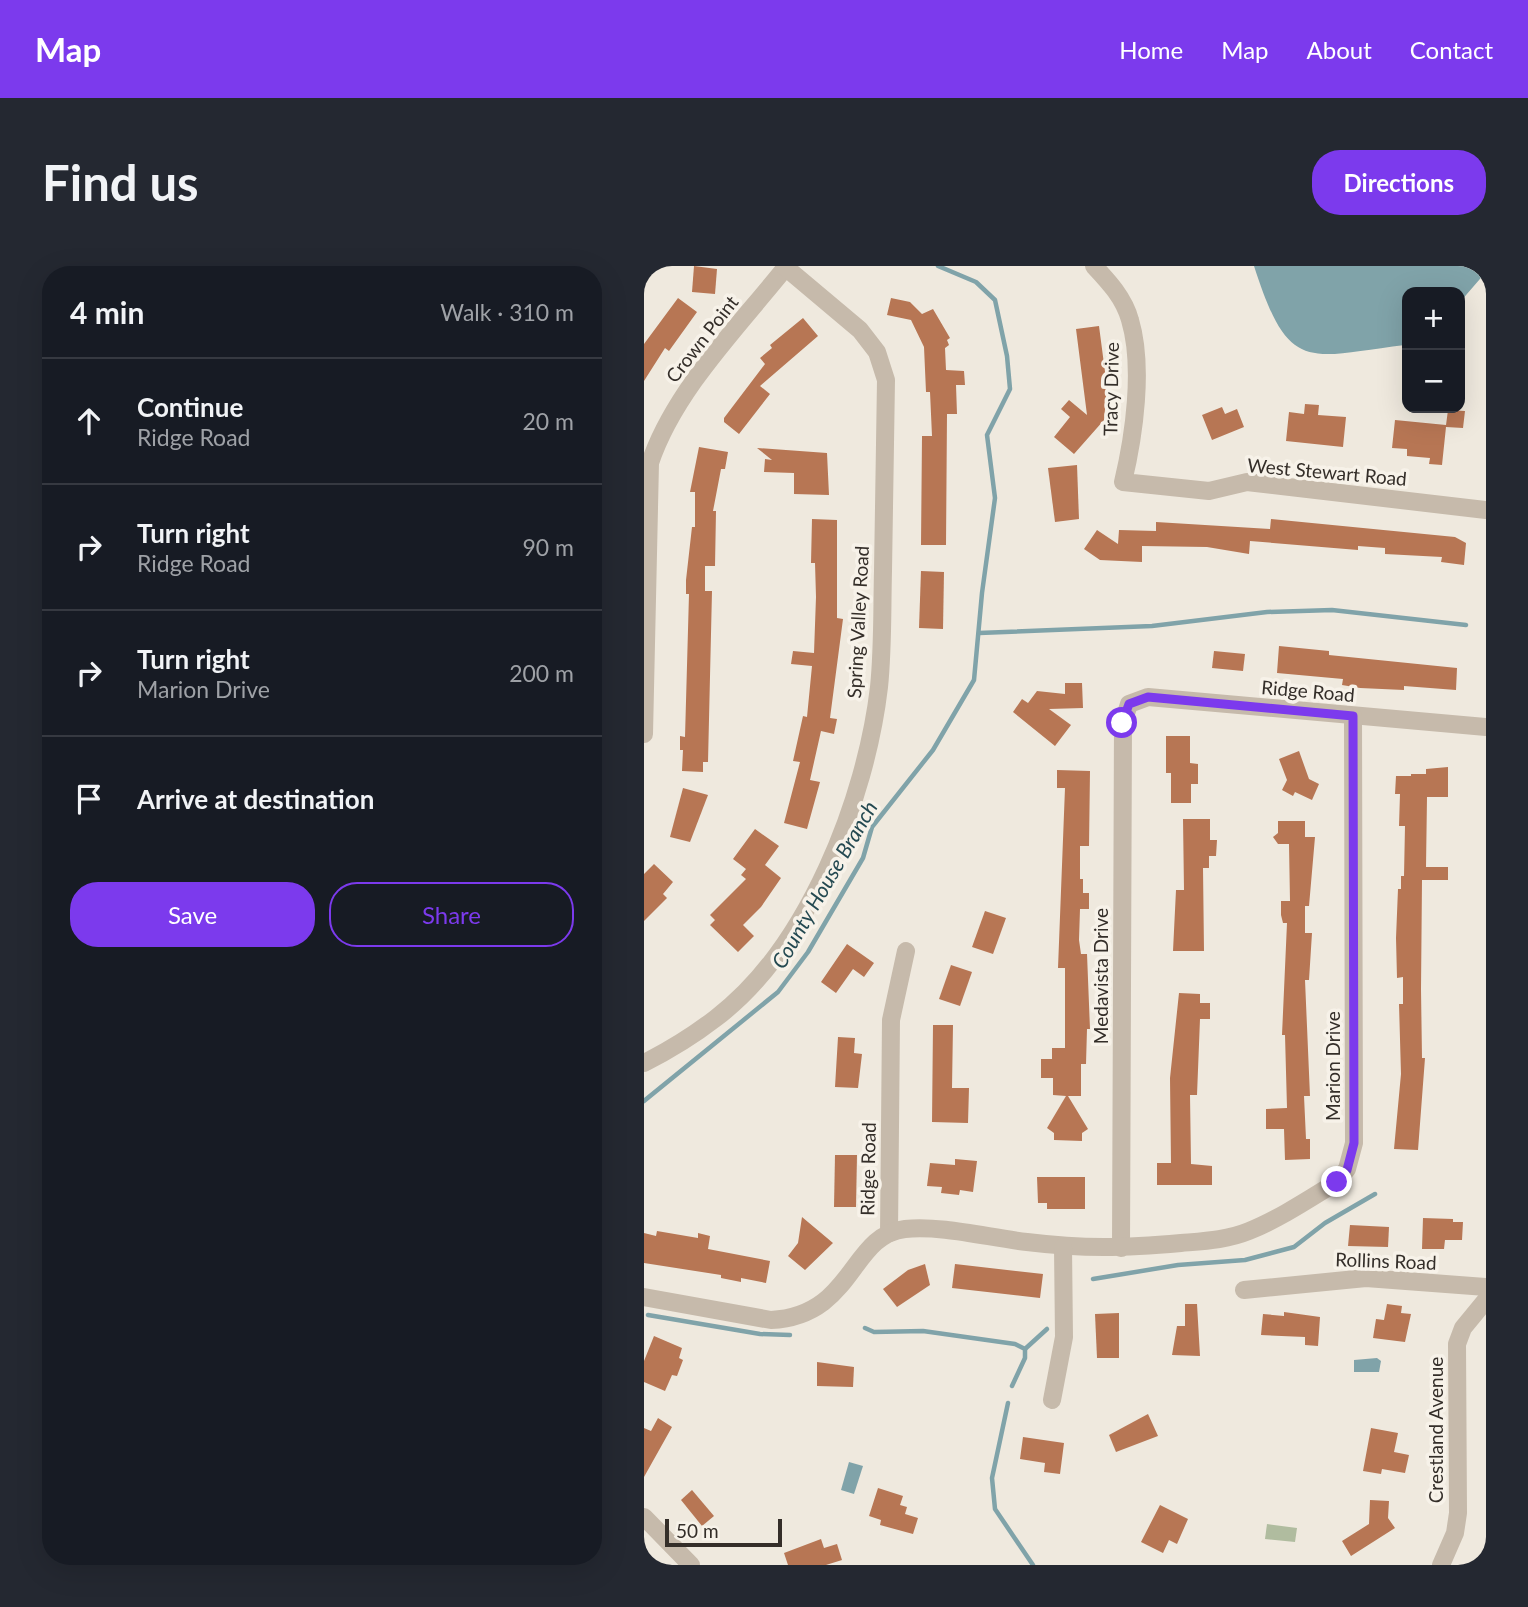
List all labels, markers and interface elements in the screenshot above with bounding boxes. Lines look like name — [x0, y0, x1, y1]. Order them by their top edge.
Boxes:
text: Map — [35, 29, 101, 69]
text: Home — [1119, 35, 1183, 64]
text: Map — [1221, 35, 1269, 64]
text: About — [1307, 35, 1372, 64]
text: Contact — [1410, 35, 1493, 64]
button: Directions — [1312, 150, 1486, 215]
text: Find us — [42, 153, 199, 211]
map controls — [1402, 287, 1465, 413]
button: + — [1402, 287, 1465, 350]
street label: Crown Point — [661, 291, 743, 387]
text: 4 min — [70, 294, 144, 330]
text: Walk · 310 m — [440, 298, 574, 326]
street label: Tracy Drive — [1098, 342, 1123, 436]
button: − — [1402, 350, 1465, 413]
text: Continue — [137, 391, 243, 423]
icon: ahead — [70, 402, 108, 440]
text: 20 m — [523, 407, 574, 435]
text: Ridge Road — [137, 423, 250, 451]
street label: West Stewart Road — [1246, 453, 1408, 490]
text: Turn right — [137, 517, 250, 549]
icon: right — [70, 528, 108, 566]
text: 90 m — [523, 533, 574, 561]
street label: Spring Valley Road — [842, 545, 873, 699]
text: Ridge Road — [137, 549, 250, 577]
text: Turn right — [137, 643, 250, 675]
icon: right — [70, 654, 108, 692]
text: 200 m — [509, 659, 574, 687]
text: Marion Drive — [137, 675, 270, 703]
street label: Ridge Road — [1260, 675, 1356, 706]
route start — [1106, 707, 1137, 738]
icon: arrive — [70, 780, 108, 818]
text: Arrive at destination — [137, 783, 374, 815]
water label: County House Branch — [766, 796, 882, 972]
button: Save — [70, 882, 315, 947]
button: Share — [329, 882, 574, 947]
street label: Medavista Drive — [1089, 908, 1112, 1044]
street label: Marion Drive — [1321, 1011, 1344, 1121]
street label: Ridge Road — [855, 1122, 880, 1216]
route end — [1321, 1166, 1352, 1197]
street label: Rollins Road — [1335, 1247, 1437, 1274]
street label: Crestland Avenue — [1424, 1357, 1447, 1503]
scale bar — [665, 1516, 782, 1548]
text: 50 m — [676, 1519, 719, 1542]

